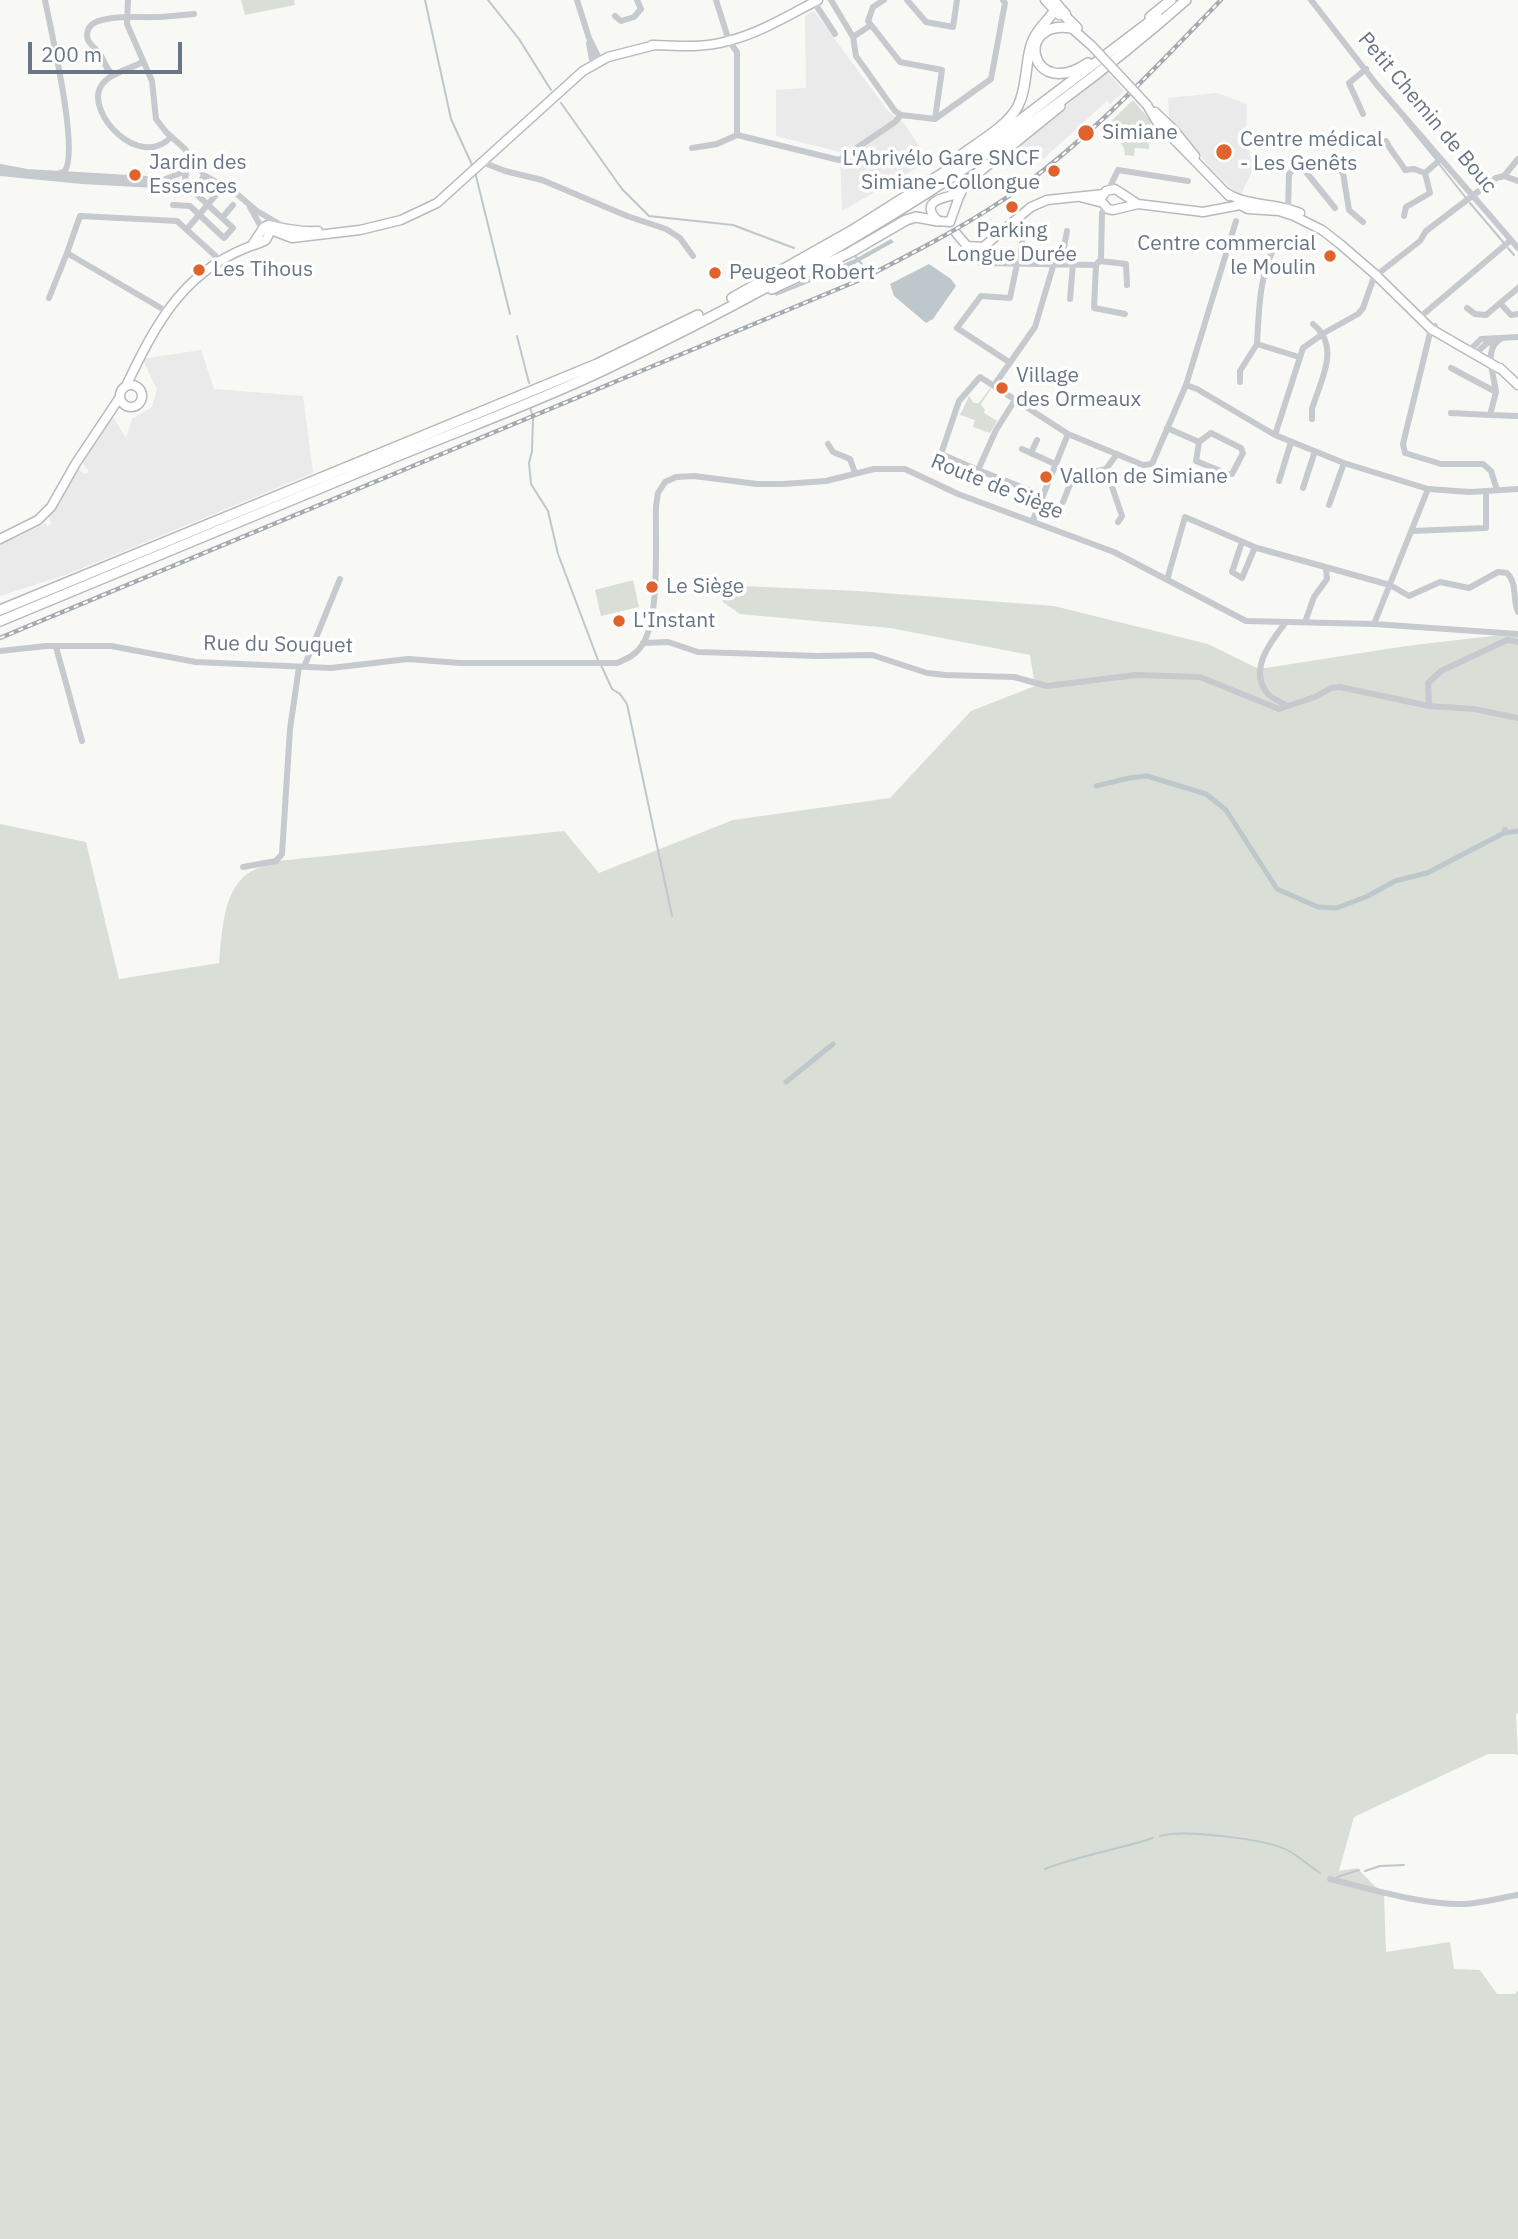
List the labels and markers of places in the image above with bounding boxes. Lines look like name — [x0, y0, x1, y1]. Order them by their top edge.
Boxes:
place label: Simiane — [1102, 120, 1178, 146]
marker: Simiane — [1076, 123, 1096, 143]
place label: Centre médical - Les Genêts — [1240, 127, 1383, 177]
marker: Centre médical - Les Genêts — [1214, 142, 1234, 162]
place label: L'Abrivélo Gare SNCF Simiane-Collongue — [842, 146, 1040, 196]
place label: Jardin des Essences — [149, 150, 247, 200]
marker: L'Abrivélo Gare SNCF Simiane-Collongue — [1046, 163, 1062, 179]
marker: Jardin des Essences — [127, 167, 143, 183]
marker: Parking Longue Durée — [1004, 199, 1020, 215]
place label: Parking Longue Durée — [947, 218, 1077, 268]
place label: Centre commercial le Moulin — [1137, 231, 1316, 281]
marker: Centre commercial le Moulin — [1322, 248, 1338, 264]
place label: Les Tihous — [213, 257, 313, 283]
place label: Peugeot Robert — [729, 260, 875, 286]
marker: Les Tihous — [191, 262, 207, 278]
marker: Peugeot Robert — [707, 265, 723, 281]
place label: Village des Ormeaux — [1016, 363, 1141, 413]
marker: Village des Ormeaux — [994, 380, 1010, 396]
place label: Vallon de Simiane — [1060, 464, 1228, 490]
marker: Vallon de Simiane — [1038, 469, 1054, 485]
place label: Le Siège — [666, 574, 744, 600]
marker: Le Siège — [644, 579, 660, 595]
place label: L'Instant — [633, 608, 715, 634]
marker: L'Instant — [611, 613, 627, 629]

